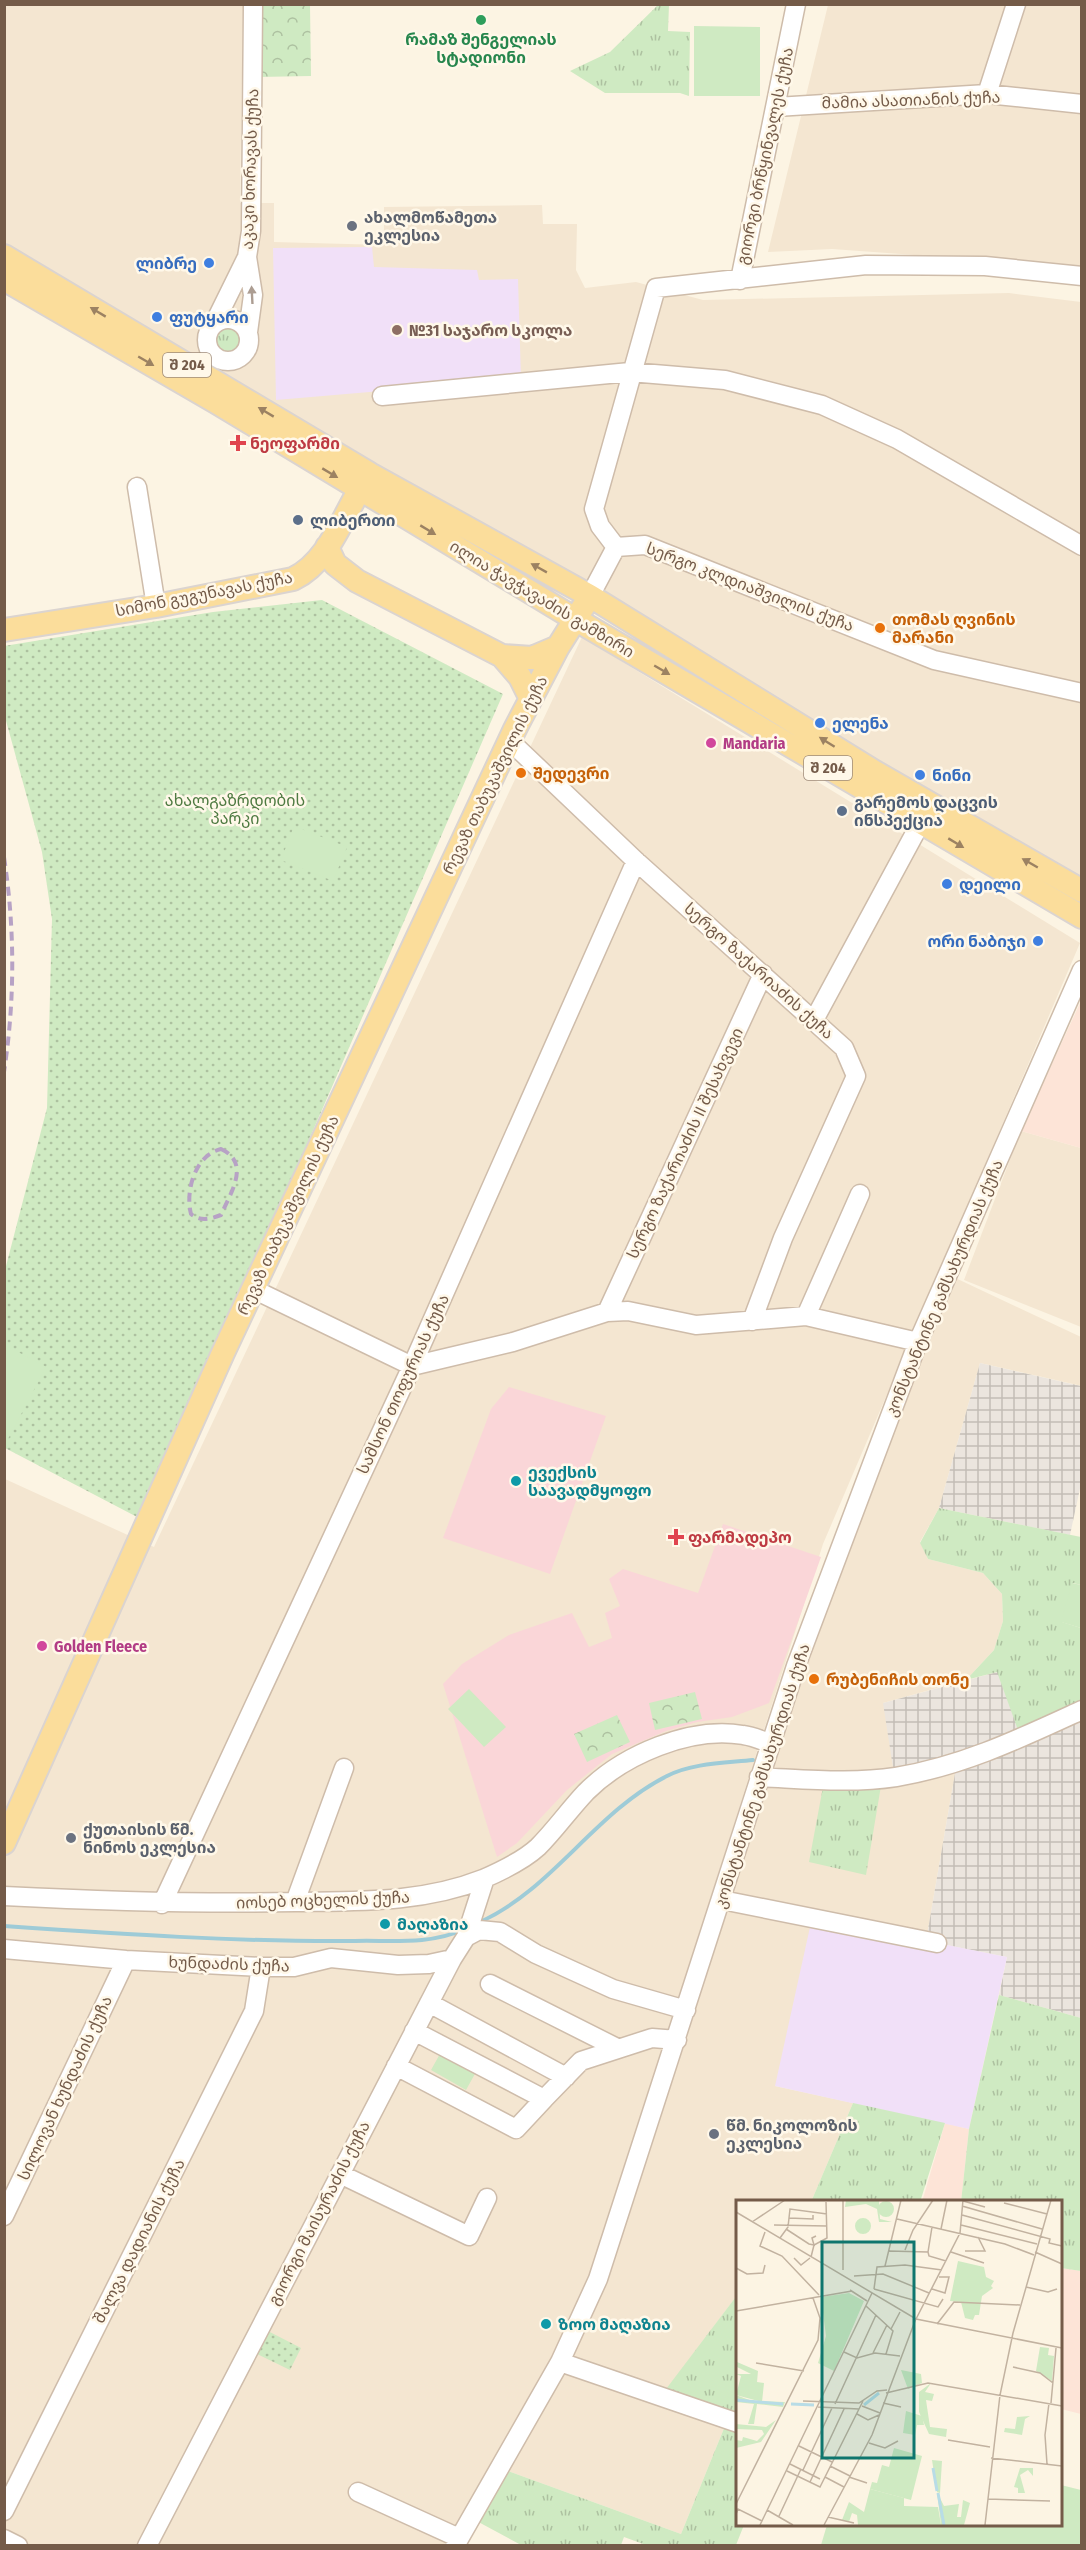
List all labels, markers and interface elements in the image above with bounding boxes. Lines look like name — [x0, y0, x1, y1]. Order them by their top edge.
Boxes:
marker: რამაზ შენგელიას სტადიონი — [474, 13, 488, 27]
place label: რამაზ შენგელიას სტადიონი — [405, 30, 557, 68]
street label: გიორგი ბრწყინვალეს ქუჩა — [733, 46, 798, 267]
street label: მამია ასათიანის ქუჩა — [821, 87, 1001, 113]
street label: აკაკი ხორავას ქუჩა — [238, 88, 262, 250]
place label: ახალმოწამეთა ეკლესია — [364, 208, 497, 246]
marker: ახალმოწამეთა ეკლესია — [345, 219, 359, 233]
place label: ლიბრე — [136, 254, 197, 274]
marker: ლიბრე — [202, 256, 216, 270]
one-way arrow — [247, 285, 256, 304]
one-way arrow — [90, 306, 106, 317]
place label: ფუტყარი — [169, 308, 249, 327]
marker: ფუტყარი — [150, 310, 164, 324]
place label: №31 საჯარო სკოლა — [409, 321, 572, 341]
marker: №31 საჯარო სკოლა — [390, 323, 404, 337]
road number: შ 204 — [163, 353, 211, 377]
one-way arrow — [138, 356, 155, 366]
one-way arrow — [257, 407, 274, 417]
place label: ნეოფარმი — [250, 434, 340, 453]
marker: ნეოფარმი — [231, 436, 245, 450]
one-way arrow — [322, 467, 338, 478]
place label: ლიბერთი — [310, 511, 396, 531]
marker: ლიბერთი — [291, 513, 305, 527]
one-way arrow — [420, 525, 436, 536]
street label: ილია ჭავჭავაძის გამზირი — [446, 536, 638, 662]
street label: სერგო კლდიაშვილის ქუჩა — [643, 539, 857, 636]
one-way arrow — [530, 563, 547, 573]
street label: სიმონ გუგუნავას ქუჩა — [114, 568, 294, 620]
place label: თომას ღვინის მარანი — [892, 610, 1016, 647]
marker: თომას ღვინის მარანი — [873, 621, 887, 635]
one-way arrow — [653, 665, 670, 675]
street label: რევაზ თაბუკაშვილის ქუჩა — [439, 673, 552, 878]
place label: ელენა — [832, 714, 889, 734]
marker: ელენა — [813, 716, 827, 730]
place label: Mandaria — [723, 734, 786, 753]
marker: Mandaria — [704, 736, 718, 750]
one-way arrow — [818, 736, 835, 747]
road number: შ 204 — [804, 756, 852, 780]
place label: შედევრი — [533, 764, 609, 784]
marker: შედევრი — [514, 766, 528, 780]
place label: ნინი — [932, 766, 971, 785]
marker: ნინი — [913, 768, 927, 782]
park label: ახალგაზრდობის პარკი — [165, 791, 305, 828]
place label: გარემოს დაცვის ინსპექცია — [854, 793, 998, 830]
marker: გარემოს დაცვის ინსპექცია — [835, 804, 849, 818]
one-way arrow — [948, 838, 964, 849]
one-way arrow — [1021, 858, 1038, 868]
place label: დეილი — [959, 875, 1021, 895]
marker: დეილი — [940, 877, 954, 891]
street label: სერგო ზაქარიაძის ქუჩა — [680, 899, 838, 1043]
place label: ორი ნაბიჯი — [928, 932, 1026, 951]
marker: ორი ნაბიჯი — [1031, 934, 1045, 948]
street label: სერგო ზაქარიაძის II შესახვევი — [623, 1024, 747, 1262]
street label: რევაზ თაბუკაშვილის ქუჩა — [233, 1112, 344, 1318]
street label: კონსტანტინე გამსახურდიას ქუჩა — [881, 1157, 1008, 1420]
street label: სამსონ თოფურიას ქუჩა — [353, 1291, 453, 1477]
place label: ევექსის საავადმყოფო — [528, 1463, 652, 1501]
marker: ევექსის საავადმყოფო — [509, 1474, 523, 1488]
place label: ფარმადეპო — [688, 1528, 792, 1548]
marker: ფარმადეპო — [669, 1530, 683, 1544]
place label: Golden Fleece — [54, 1637, 147, 1656]
marker: Golden Fleece — [35, 1639, 49, 1653]
street label: კონსტანტინე გამსახურდიას ქუჩა — [710, 1641, 815, 1911]
place label: რუბენიჩის თონე — [826, 1670, 970, 1689]
marker: რუბენიჩის თონე — [807, 1672, 821, 1686]
place label: ქუთაისის წმ. ნინოს ეკლესია — [83, 1820, 216, 1858]
marker: ქუთაისის წმ. ნინოს ეკლესია — [64, 1831, 78, 1845]
street label: იოსებ ოცხელის ქუჩა — [236, 1887, 410, 1914]
place label: მაღაზია — [397, 1915, 468, 1935]
marker: მაღაზია — [378, 1917, 392, 1931]
street label: ხუნდაძის ქუჩა — [168, 1952, 290, 1977]
street label: სილოვან ხუნდაძის ქუჩა — [14, 1993, 117, 2184]
place label: წმ. ნიკოლოზის ეკლესია — [726, 2116, 858, 2154]
street label: გიორგი მაისურაძის ქუჩა — [264, 2118, 374, 2308]
marker: წმ. ნიკოლოზის ეკლესია — [707, 2127, 721, 2141]
street label: შალვა დადიანის ქუჩა — [89, 2156, 190, 2327]
inset map — [736, 2200, 1062, 2526]
place label: ზოო მაღაზია — [558, 2315, 671, 2335]
marker: ზოო მაღაზია — [539, 2317, 553, 2331]

